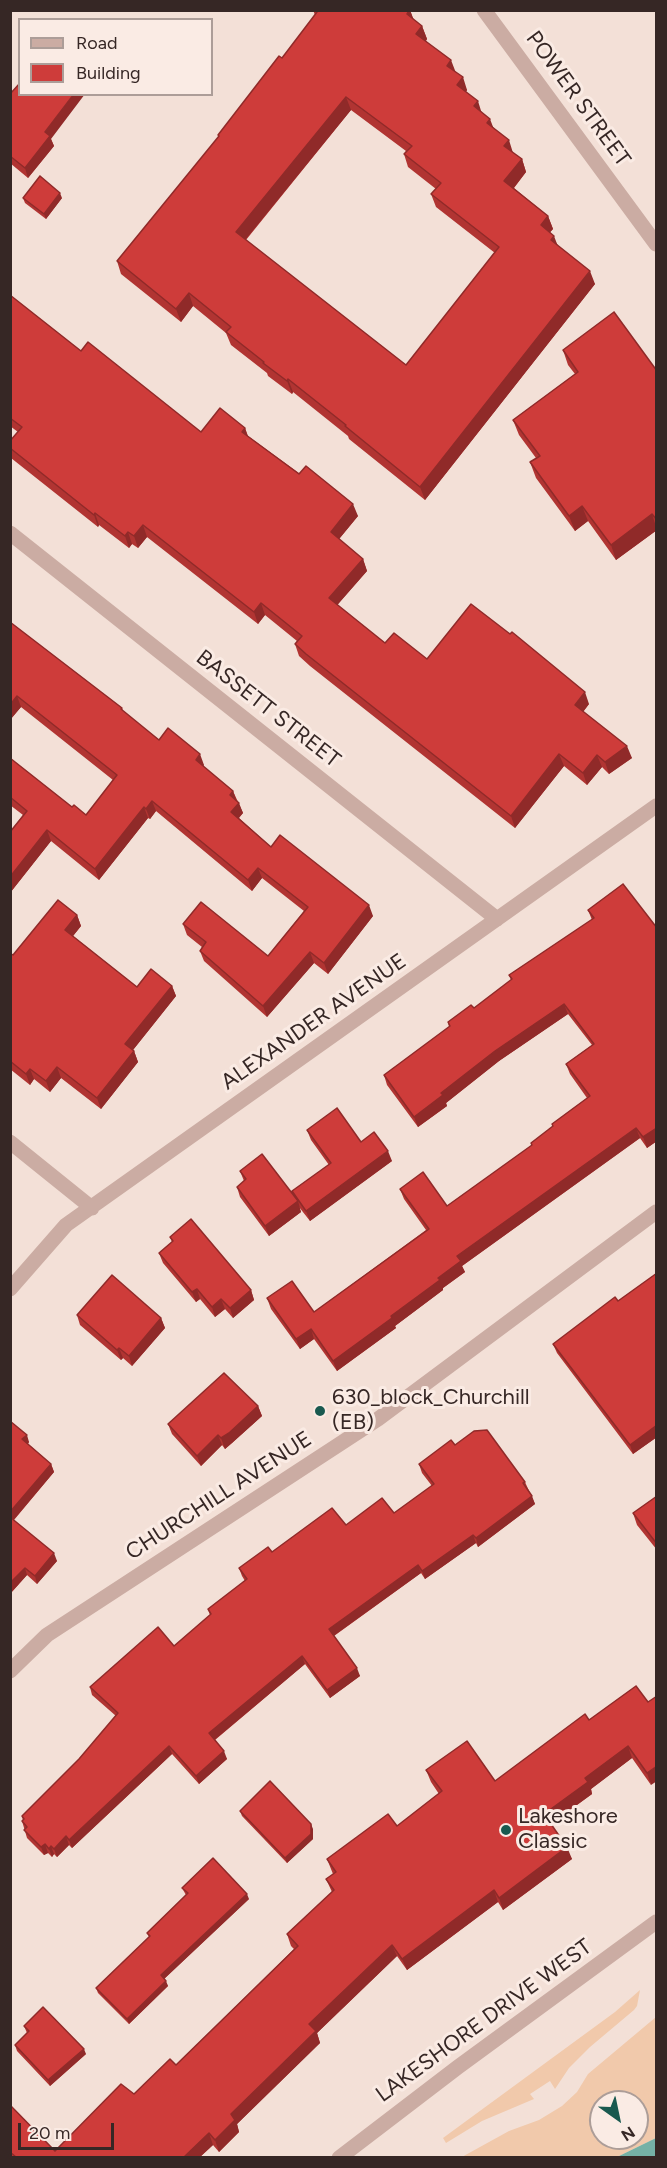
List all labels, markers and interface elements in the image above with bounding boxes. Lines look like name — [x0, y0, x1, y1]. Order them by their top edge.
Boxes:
legend — [18, 18, 213, 96]
street label: POWER STREET — [520, 26, 636, 172]
text: Road — [76, 32, 117, 54]
text: Building — [76, 62, 141, 84]
street label: BASSETT STREET — [191, 645, 345, 773]
street label: ALEXANDER AVENUE — [216, 948, 412, 1096]
place label: 630_block_Churchill (EB) — [332, 1385, 530, 1436]
marker: 630_block_Churchill (EB) — [313, 1404, 327, 1418]
street label: CHURCHILL AVENUE — [121, 1426, 317, 1566]
place label: Lakeshore Classic — [518, 1804, 618, 1856]
marker: Lakeshore Classic — [499, 1823, 513, 1837]
street label: LAKESHORE DRIVE WEST — [371, 1934, 597, 2108]
north arrow — [589, 2090, 649, 2150]
scale bar — [21, 2111, 117, 2149]
text: 20 m — [29, 2122, 70, 2144]
text: N — [618, 2123, 638, 2145]

